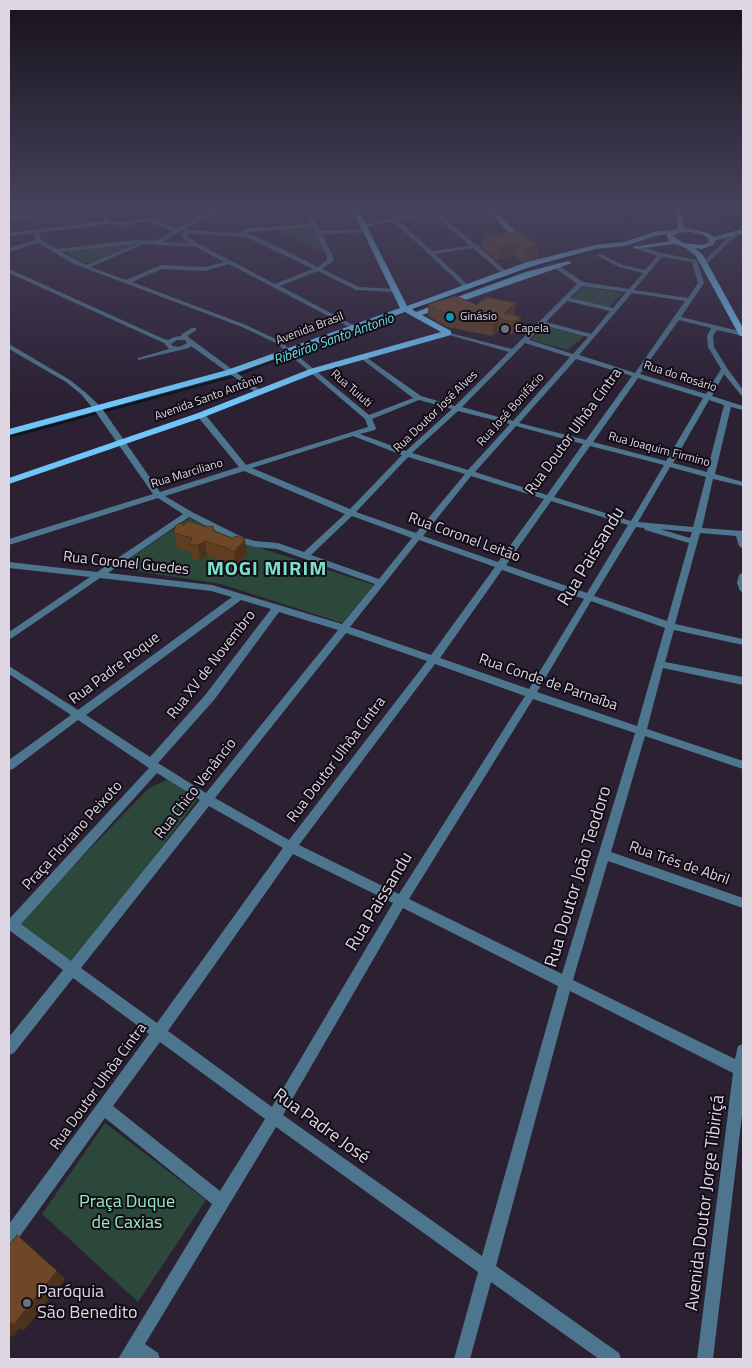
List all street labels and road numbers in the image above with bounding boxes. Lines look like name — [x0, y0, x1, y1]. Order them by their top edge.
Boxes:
street label: Avenida Brasil — [274, 310, 346, 348]
street label: Rua do Rosário — [642, 358, 718, 396]
street label: Rua Doutor Ulhôa Cintra — [522, 365, 626, 499]
street label: Rua Tuiuti — [327, 367, 375, 411]
street label: Rua Doutor José Alves — [391, 368, 481, 456]
street label: Rua José Bonifácio — [474, 370, 548, 450]
street label: Avenida Santo Antônio — [153, 372, 265, 424]
street label: Rua Joaquim Firmino — [607, 430, 711, 470]
street label: Rua Marciliano — [149, 456, 225, 492]
street label: Rua Paissandu — [554, 504, 630, 610]
street label: Rua Coronel Leitão — [406, 509, 522, 567]
street label: Rua Coronel Guedes — [62, 548, 190, 580]
street label: Rua XV de Novembro — [164, 607, 260, 723]
street label: Rua Padre Roque — [66, 629, 164, 709]
street label: Rua Conde de Parnaíba — [476, 651, 620, 715]
street label: Rua Doutor Ulhôa Cintra — [284, 694, 390, 826]
street label: Rua Chico Venâncio — [151, 735, 241, 843]
street label: Praça Floriano Peixoto — [19, 778, 127, 894]
street label: Rua Doutor João Teodoro — [541, 784, 617, 970]
street label: Rua Três de Abril — [626, 838, 732, 890]
street label: Rua Paissandu — [342, 849, 418, 955]
street label: Rua Doutor Ulhôa Cintra — [47, 1020, 151, 1154]
street label: Rua Padre José — [269, 1085, 373, 1169]
street label: Avenida Doutor Jorge Tibiriçá — [682, 1094, 730, 1312]

